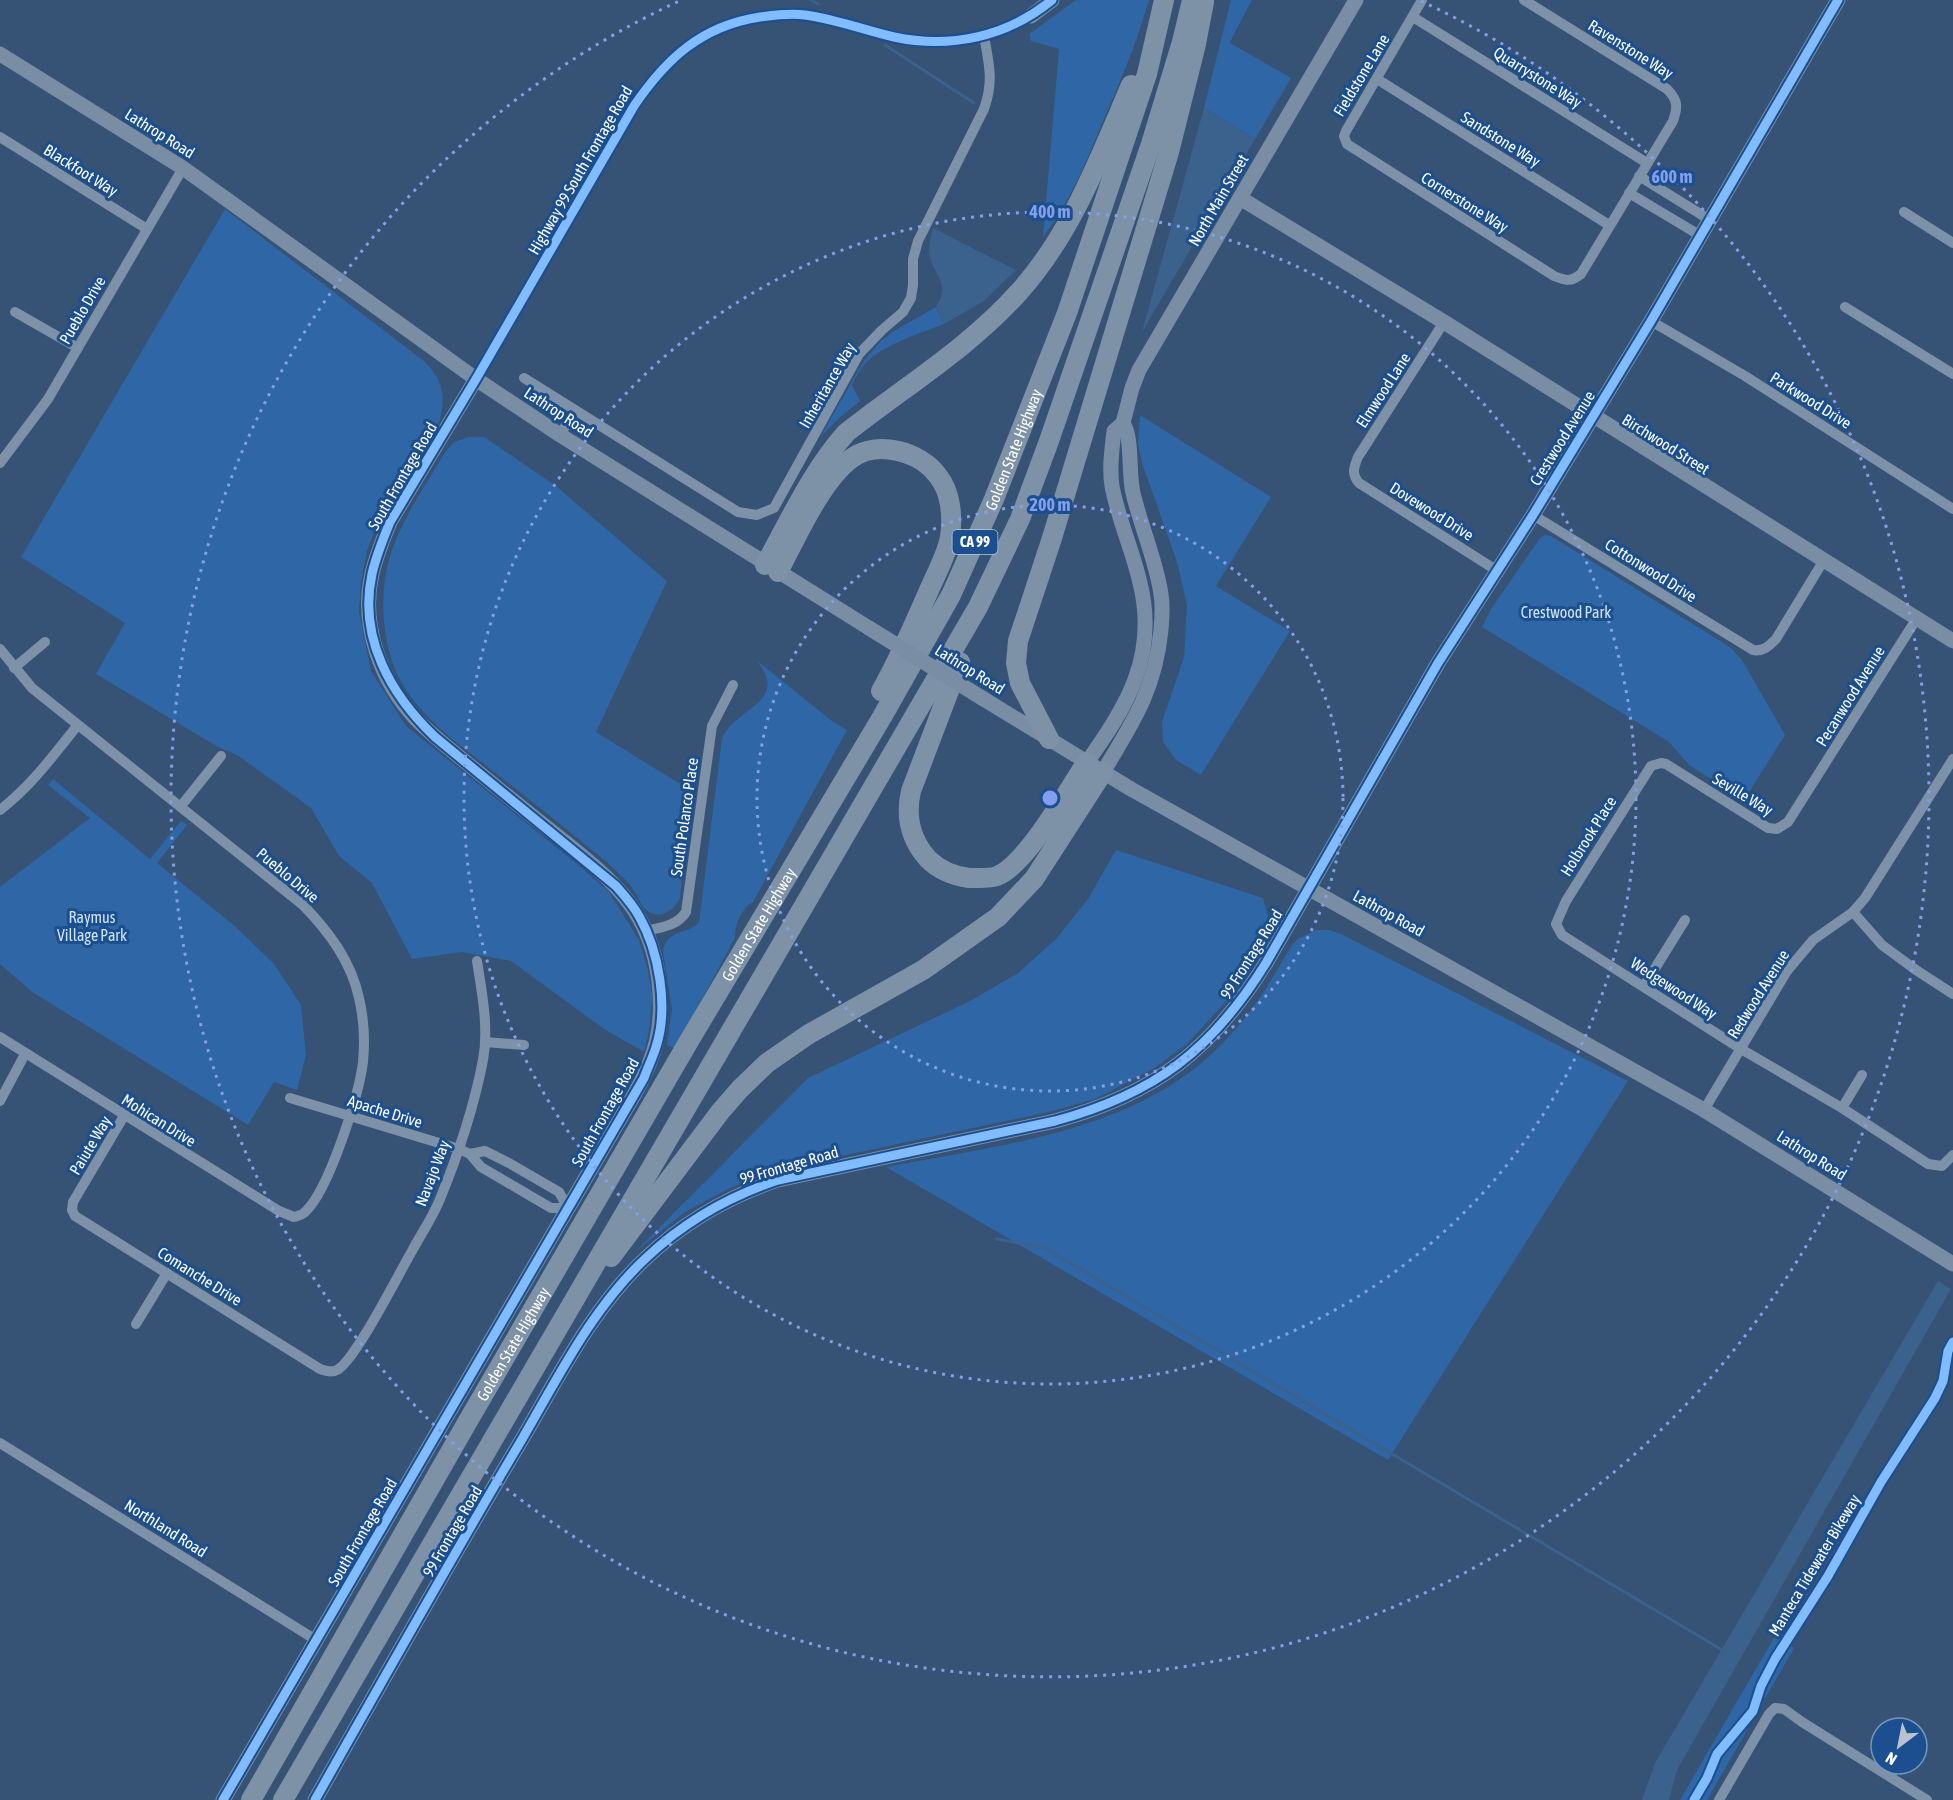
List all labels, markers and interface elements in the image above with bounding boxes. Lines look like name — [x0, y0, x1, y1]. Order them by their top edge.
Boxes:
street label: Ravenstone Way — [1585, 16, 1677, 83]
street label: Fieldstone Lane — [1329, 31, 1393, 119]
street label: Quarrystone Way — [1490, 43, 1586, 112]
street label: Highway 99 South Frontage Road — [524, 82, 637, 258]
street label: Lathrop Road — [121, 105, 198, 162]
street label: Sandstone Way — [1458, 108, 1544, 171]
street label: Blackfoot Way — [40, 140, 122, 201]
street label: North Main Street — [1184, 151, 1252, 249]
text: 600 m — [1652, 166, 1692, 187]
street label: Cornerstone Way — [1418, 168, 1512, 237]
text: 400 m — [1029, 201, 1070, 222]
street label: Pueblo Drive — [55, 273, 109, 347]
street label: Inheritance Way — [795, 339, 860, 431]
street label: Elmwood Lane — [1352, 349, 1414, 431]
street label: Parkwood Drive — [1767, 368, 1855, 432]
street label: Lathrop Road — [521, 383, 597, 442]
street label: Golden State Highway — [981, 386, 1046, 513]
street label: Crestwood Avenue — [1526, 387, 1598, 489]
street label: Birchwood Street — [1619, 410, 1713, 478]
street label: South Frontage Road — [364, 419, 441, 534]
street label: Dovewood Drive — [1387, 478, 1477, 544]
text: 200 m — [1030, 494, 1070, 515]
road number: CA 99 — [952, 530, 998, 554]
street label: Cottonwood Drive — [1602, 535, 1700, 605]
park label: Crestwood Park — [1521, 603, 1611, 621]
street label: Lathrop Road — [931, 641, 1008, 698]
street label: Pecanwood Avenue — [1812, 643, 1888, 749]
street label: South Polanco Place — [667, 757, 701, 877]
street label: Seville Way — [1709, 769, 1777, 820]
centre of rings — [1040, 788, 1060, 808]
street label: Holbrook Place — [1556, 793, 1620, 879]
street label: Pueblo Drive — [253, 844, 323, 906]
street label: Golden State Highway — [718, 864, 800, 984]
street label: Lathrop Road — [1350, 886, 1428, 941]
street label: 99 Frontage Road — [1216, 906, 1286, 1003]
park label: Raymus Village Park — [57, 908, 127, 945]
street label: Redwood Avenue — [1724, 946, 1792, 1042]
street label: Wedgewood Way — [1627, 954, 1721, 1024]
street label: South Frontage Road — [568, 1055, 643, 1170]
street label: Mohican Drive — [119, 1090, 199, 1150]
street label: Apache Drive — [345, 1091, 424, 1132]
street label: Paiute Way — [65, 1112, 116, 1178]
street label: Lathrop Road — [1773, 1127, 1850, 1184]
street label: Navajo Way — [411, 1137, 454, 1209]
street label: 99 Frontage Road — [738, 1142, 841, 1189]
street label: Comanche Drive — [155, 1243, 245, 1309]
street label: Golden State Highway — [473, 1283, 554, 1404]
street label: South Frontage Road — [324, 1475, 401, 1590]
street label: 99 Frontage Road — [419, 1482, 486, 1580]
street label: Manteca Tidewater Bikeway — [1765, 1491, 1865, 1640]
street label: Northland Road — [122, 1496, 210, 1560]
north arrow — [1869, 1716, 1929, 1776]
text: N — [1882, 1749, 1900, 1769]

